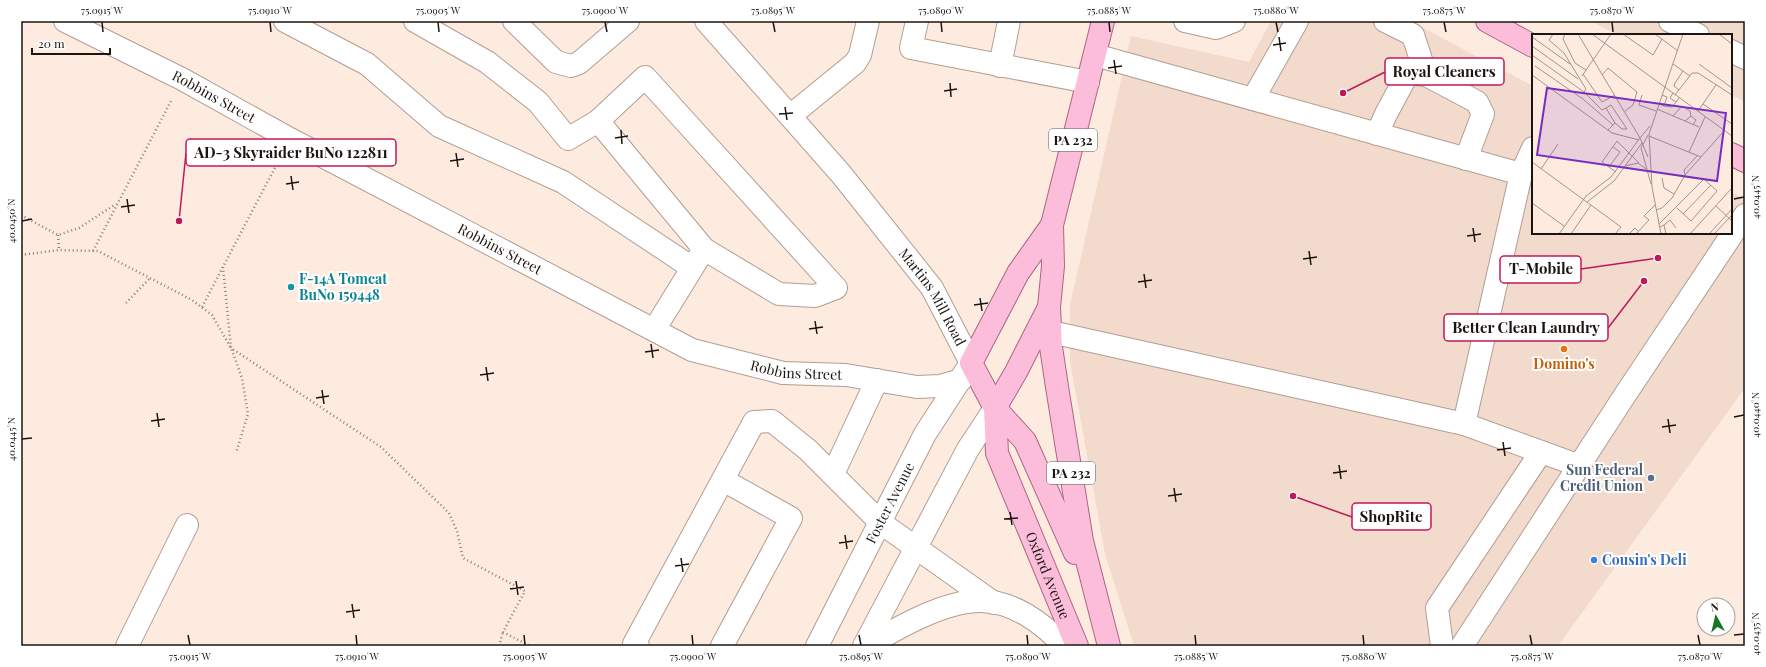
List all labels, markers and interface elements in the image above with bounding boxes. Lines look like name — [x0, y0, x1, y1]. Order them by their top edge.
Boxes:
text: 75.0915°W — [81, 3, 124, 17]
text: 75.0910°W — [248, 3, 293, 17]
text: 75.0905°W — [416, 3, 461, 17]
text: 75.0900°W — [582, 3, 629, 17]
text: 75.0895°W — [751, 3, 796, 17]
text: 75.0890°W — [918, 3, 964, 17]
text: 75.0885°W — [1087, 3, 1132, 17]
text: 75.0880°W — [1253, 3, 1300, 17]
text: 75.0875°W — [1423, 3, 1466, 17]
text: 75.0870°W — [1590, 3, 1635, 17]
scale bar — [32, 30, 110, 56]
inset map — [1532, 34, 1732, 234]
text: 20 m — [38, 35, 65, 51]
callout: Royal Cleaners — [1385, 58, 1504, 85]
text: Royal Cleaners — [1392, 61, 1496, 81]
street label: Robbins Street — [169, 66, 260, 127]
road number: PA 232 — [1049, 129, 1097, 151]
callout: AD-3 Skyraider BuNo 122811 — [186, 139, 396, 166]
text: AD-3 Skyraider BuNo 122811 — [193, 142, 388, 162]
text: 40.0445°N — [1748, 175, 1762, 219]
text: 40.0450°N — [4, 199, 18, 243]
street label: Robbins Street — [455, 219, 546, 279]
street label: Martins Mill Road — [895, 244, 971, 349]
callout: T-Mobile — [1500, 256, 1581, 283]
text: T-Mobile — [1509, 258, 1574, 278]
place label: F-14A Tomcat BuNo 159448 — [299, 269, 387, 304]
marker: F-14A Tomcat BuNo 159448 — [286, 282, 296, 292]
callout: Better Clean Laundry — [1444, 314, 1608, 341]
text: Better Clean Laundry — [1452, 317, 1600, 337]
marker: Domino's — [1559, 344, 1569, 354]
place label: Domino's — [1533, 354, 1595, 373]
street label: Robbins Street — [749, 355, 844, 384]
text: 40.0440°N — [1748, 392, 1762, 438]
text: 40.0445°N — [4, 417, 18, 461]
street label: Foster Avenue — [861, 459, 918, 547]
place label: Sun Federal Credit Union — [1560, 460, 1644, 495]
road number: PA 232 — [1047, 462, 1095, 484]
marker: Sun Federal Credit Union — [1646, 473, 1656, 483]
callout: ShopRite — [1352, 503, 1431, 530]
text: ShopRite — [1360, 506, 1423, 526]
street label: Oxford Avenue — [1022, 529, 1075, 622]
place label: Cousin's Deli — [1602, 550, 1687, 569]
marker: Cousin's Deli — [1589, 555, 1599, 565]
north arrow — [1696, 597, 1736, 637]
text: N — [1710, 599, 1720, 615]
text: 40.0435°N — [1748, 612, 1762, 656]
text: 75.0915°W — [169, 649, 212, 663]
text: 75.0910°W — [335, 649, 380, 663]
text: 75.0905°W — [503, 649, 548, 663]
text: 75.0900°W — [670, 649, 717, 663]
text: 75.0895°W — [839, 649, 884, 663]
text: 75.0890°W — [1005, 649, 1051, 663]
text: 75.0885°W — [1174, 649, 1219, 663]
text: 75.0880°W — [1341, 649, 1388, 663]
text: 75.0875°W — [1511, 649, 1554, 663]
text: 75.0870°W — [1678, 649, 1723, 663]

